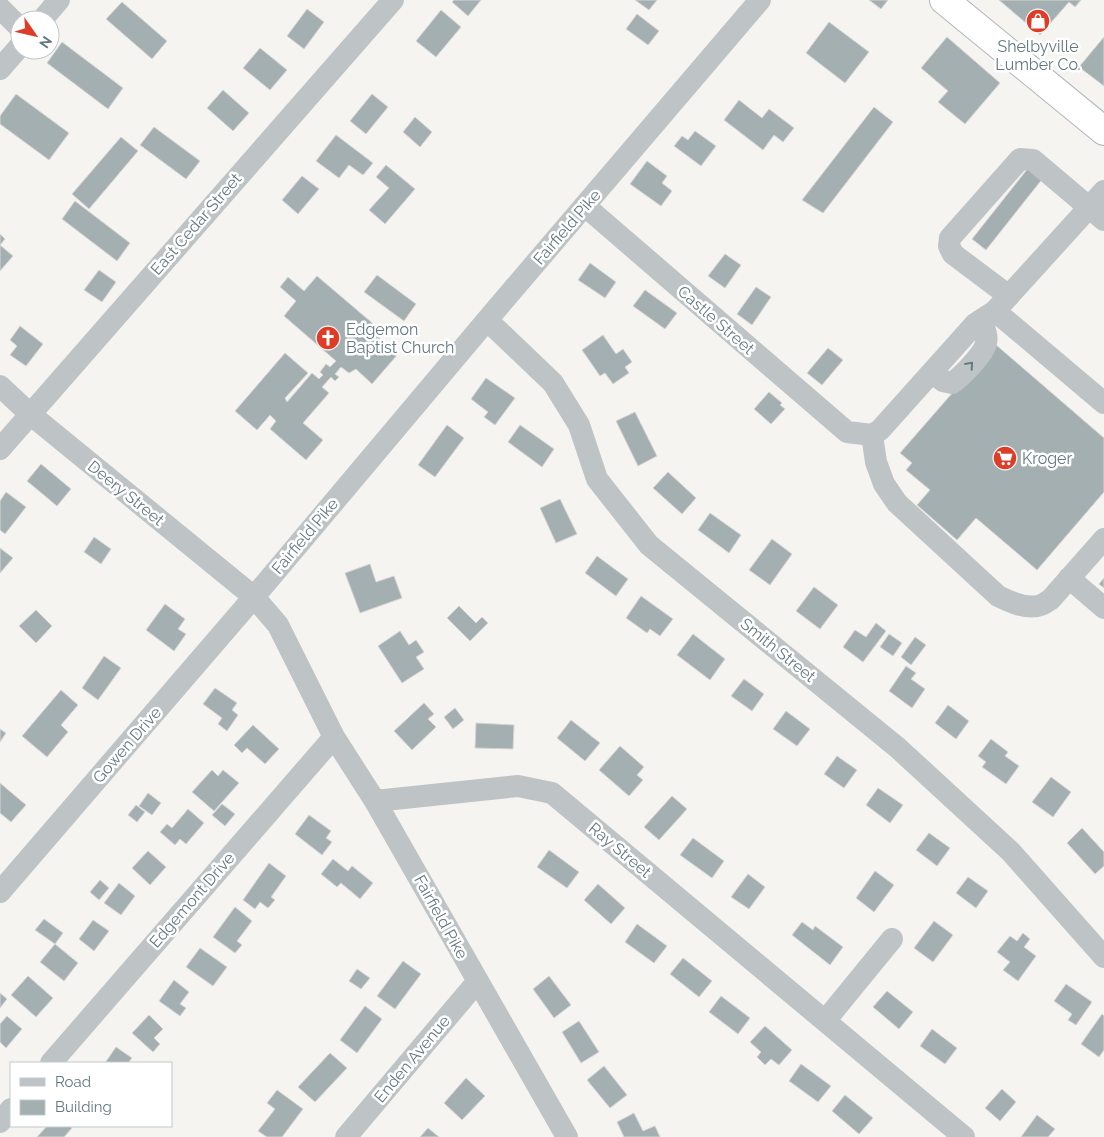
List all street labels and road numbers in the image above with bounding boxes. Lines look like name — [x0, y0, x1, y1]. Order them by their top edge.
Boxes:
street label: East Cedar Street — [147, 169, 246, 279]
street label: Fairfield Pike — [529, 186, 605, 268]
street label: Castle Street — [674, 282, 759, 359]
street label: Deery Street — [84, 457, 168, 530]
street label: Fairfield Pike — [268, 494, 342, 578]
street label: Smith Street — [737, 614, 820, 686]
street label: Gowen Drive — [89, 703, 165, 787]
street label: Ray Street — [585, 818, 655, 882]
street label: Edgemont Drive — [146, 849, 238, 951]
street label: Fairfield Pike — [410, 872, 472, 962]
street label: Enden Avenue — [370, 1012, 454, 1106]

